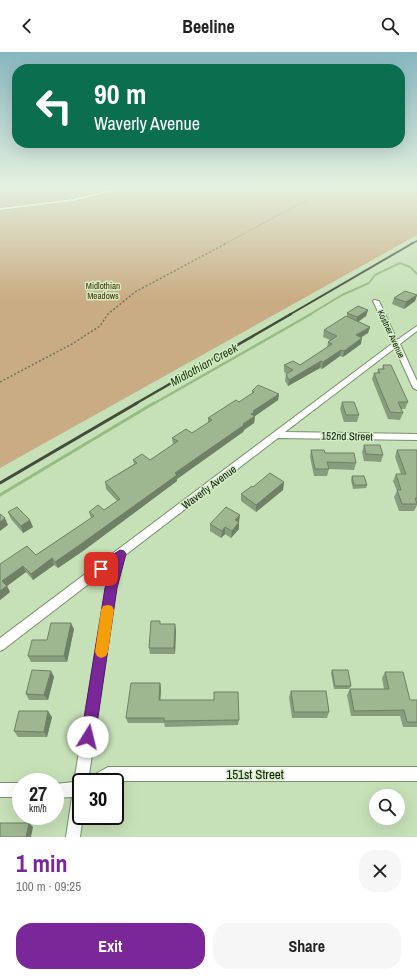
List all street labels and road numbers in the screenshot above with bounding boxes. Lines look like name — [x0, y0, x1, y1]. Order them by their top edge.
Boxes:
street label: Kostner Avenue — [375, 308, 407, 360]
street label: 152nd Street — [321, 429, 373, 443]
street label: Waverly Avenue — [179, 462, 239, 512]
street label: 151st Street — [226, 766, 284, 783]

